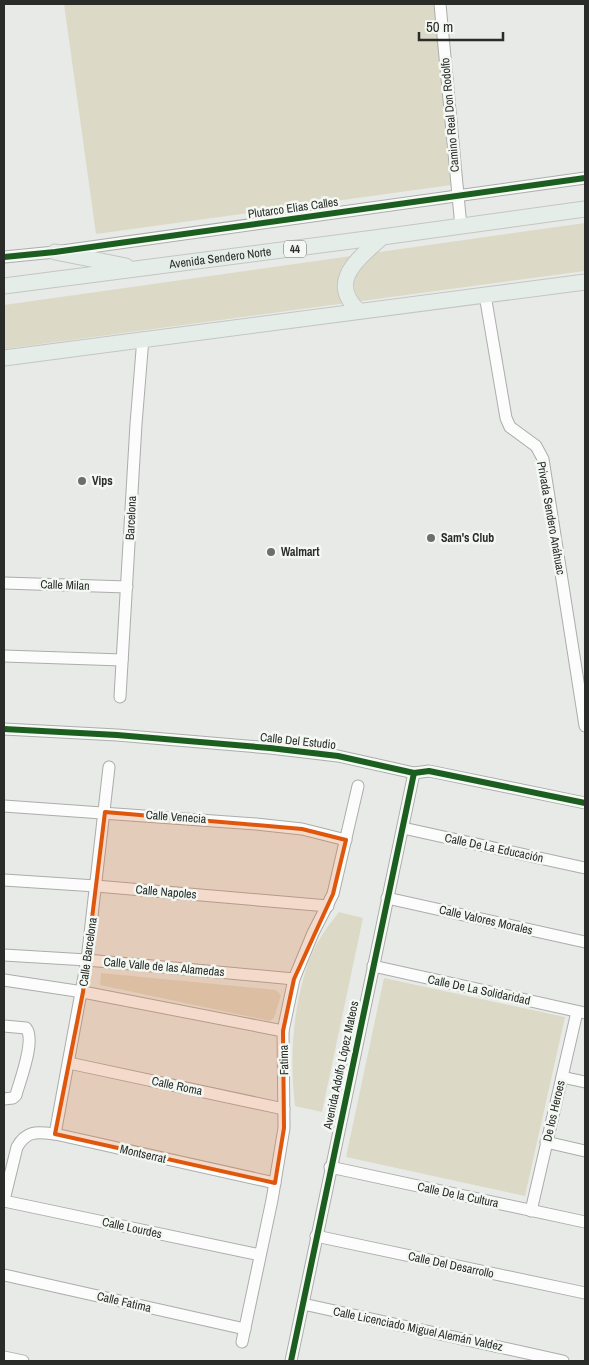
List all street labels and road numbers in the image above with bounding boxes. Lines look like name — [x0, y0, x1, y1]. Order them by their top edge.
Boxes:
street label: Camino Real Don Rodolfo — [437, 57, 463, 173]
street label: Plutarco Elias Calles — [247, 194, 339, 222]
road number: 44 — [284, 240, 306, 258]
street label: Avenida Sendero Norte — [167, 243, 272, 273]
street label: Privada Sendero Anáhuac — [533, 460, 569, 576]
street label: Barcelona — [122, 495, 140, 541]
street label: Calle Milan — [40, 576, 90, 594]
street label: Calle Del Estudio — [259, 729, 337, 753]
street label: Calle Venecia — [145, 807, 207, 827]
street label: Calle De La Educación — [443, 830, 545, 866]
street label: Calle Napoles — [135, 881, 197, 903]
street label: Calle Valores Morales — [438, 901, 534, 939]
street label: Calle Barcelona — [75, 916, 101, 988]
street label: Calle Valle de las Alamedas — [103, 954, 225, 980]
street label: Calle De La Solidaridad — [426, 971, 532, 1009]
street label: Avenida Adolfo López Mateos — [319, 999, 362, 1132]
street label: Fatima — [276, 1044, 292, 1075]
street label: Calle Roma — [150, 1073, 204, 1099]
street label: De los Heroes — [539, 1079, 569, 1143]
street label: Montserrat — [118, 1141, 168, 1167]
street label: Calle De la Cultura — [416, 1179, 501, 1212]
street label: Calle Lourdes — [101, 1214, 163, 1242]
street label: Calle Del Desarrollo — [407, 1248, 495, 1282]
street label: Calle Fatima — [95, 1288, 153, 1316]
street label: Calle Licenciado Miguel Alemán Valdez — [332, 1303, 504, 1355]

